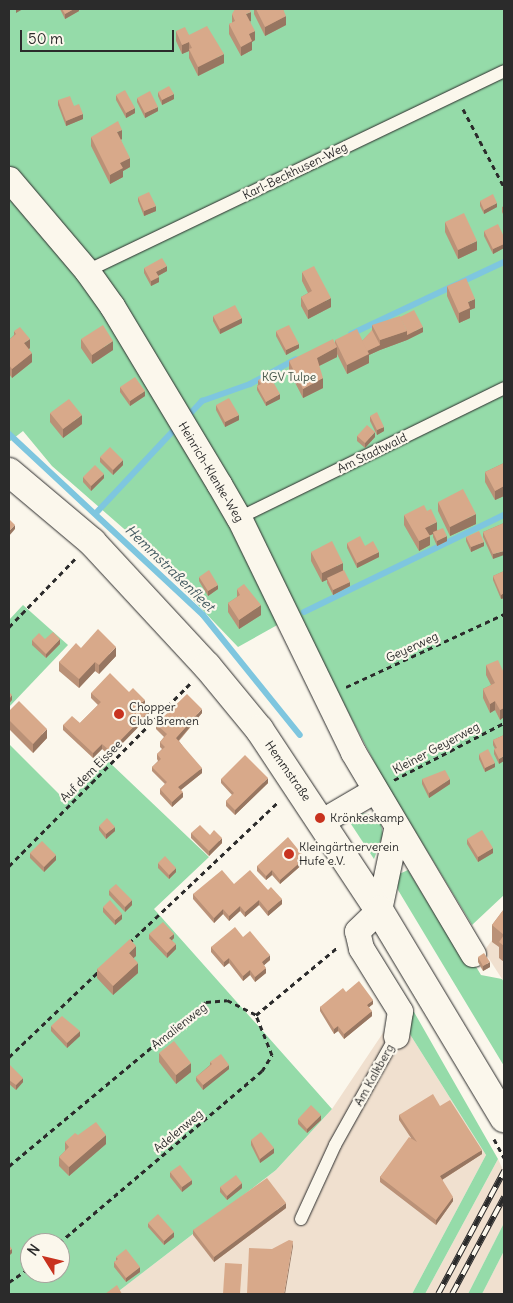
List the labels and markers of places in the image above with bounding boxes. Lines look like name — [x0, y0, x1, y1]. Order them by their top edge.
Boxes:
place label: Chopper Club Bremen — [129, 700, 199, 728]
marker: Chopper Club Bremen — [113, 708, 125, 720]
place label: Krönkeskamp — [330, 811, 404, 825]
marker: Krönkeskamp — [314, 812, 326, 824]
place label: Kleingärtnerverein Hufe e.V. — [299, 840, 399, 868]
marker: Kleingärtnerverein Hufe e.V. — [283, 848, 295, 860]

